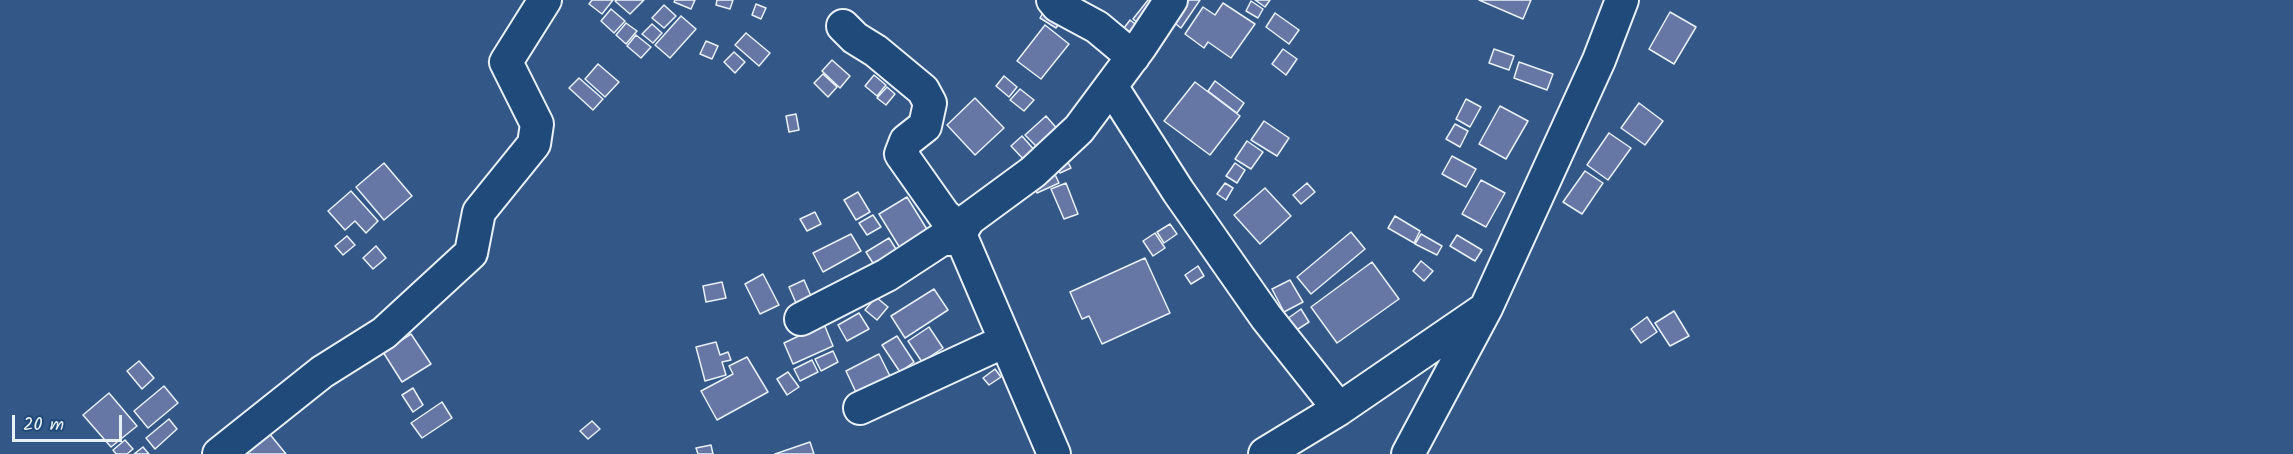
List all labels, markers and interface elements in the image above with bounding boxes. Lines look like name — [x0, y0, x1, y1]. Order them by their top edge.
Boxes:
scale bar — [15, 403, 124, 441]
text: 20 m — [23, 411, 64, 440]

